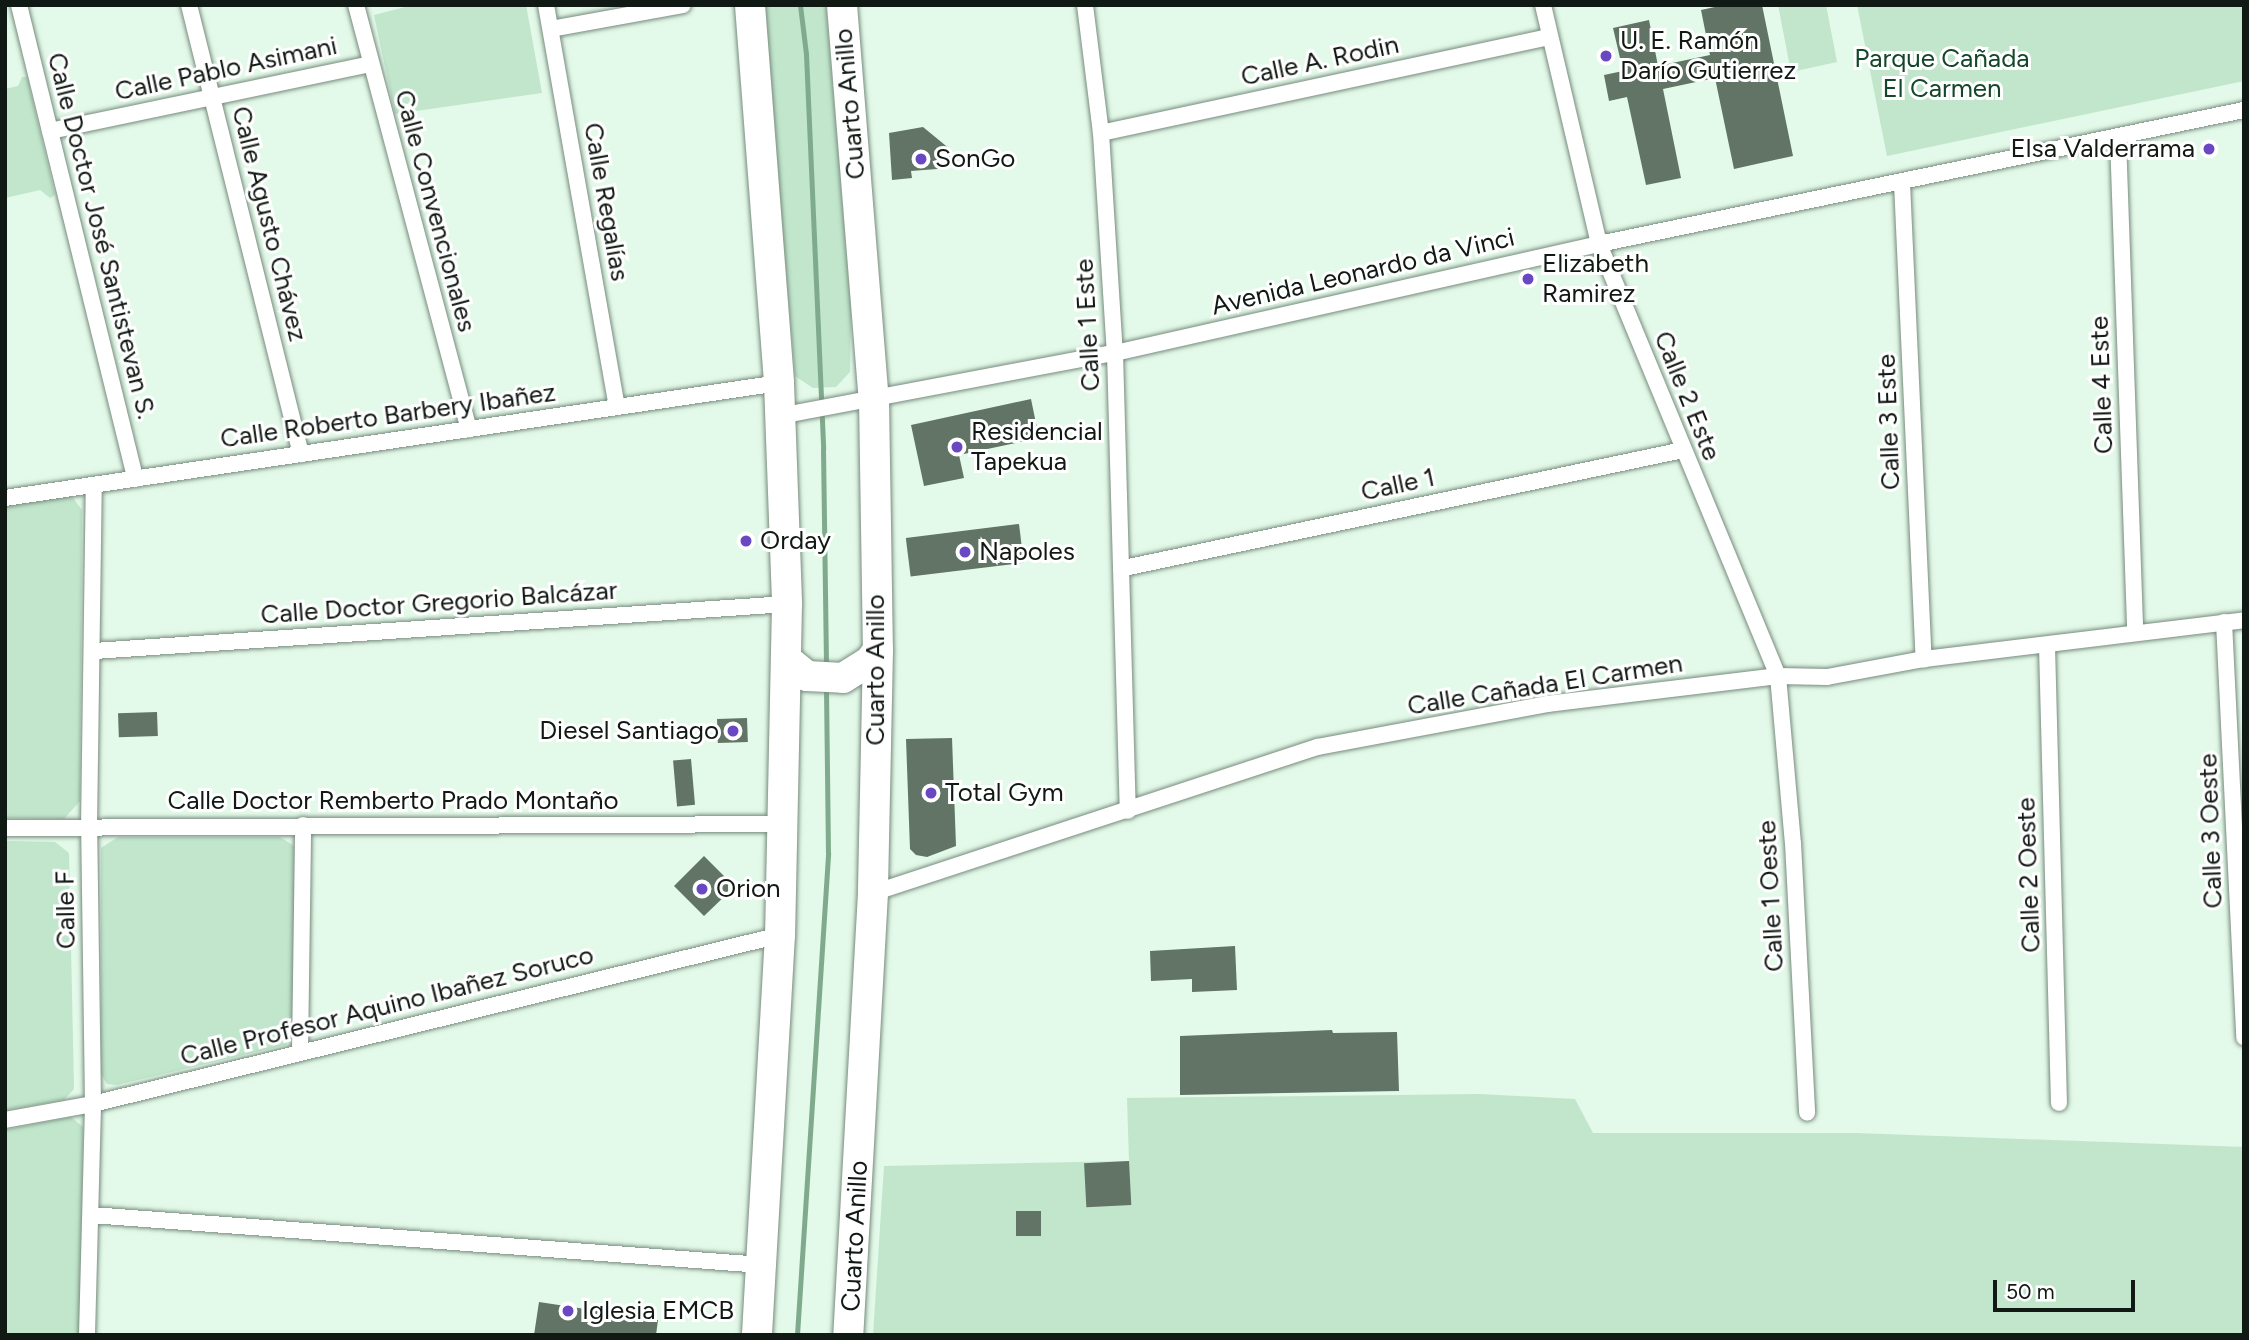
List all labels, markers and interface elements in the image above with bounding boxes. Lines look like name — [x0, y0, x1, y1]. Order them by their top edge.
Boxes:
place label: U. E. Ramón Darío Gutierrez — [1620, 25, 1796, 86]
street label: Cuarto Anillo — [828, 27, 872, 181]
street label: Calle A. Rodin — [1238, 29, 1402, 93]
street label: Calle Pablo Asimani — [112, 30, 340, 108]
park label: Parque Cañada El Carmen — [1854, 43, 2030, 104]
marker: U. E. Ramón Darío Gutierrez — [1598, 48, 1614, 64]
street label: Calle Doctor José Santistevan S. — [40, 50, 162, 422]
street label: Calle Convencionales — [388, 87, 482, 335]
street label: Calle Agusto Chávez — [225, 103, 313, 345]
street label: Calle Regalías — [577, 120, 635, 284]
place label: Elsa Valderrama — [2010, 133, 2195, 165]
marker: Elsa Valderrama — [2201, 141, 2217, 157]
place label: SonGo — [935, 143, 1015, 175]
marker: SonGo — [913, 151, 929, 167]
street label: Avenida Leonardo da Vinci — [1209, 222, 1517, 322]
place label: Elizabeth Ramirez — [1542, 248, 1649, 310]
street label: Calle 1 Este — [1069, 258, 1107, 392]
marker: Elizabeth Ramirez — [1520, 271, 1536, 287]
street label: Calle 4 Este — [2084, 315, 2120, 455]
street label: Calle 2 Este — [1647, 327, 1727, 465]
street label: Calle 3 Este — [1871, 353, 1907, 491]
street label: Calle Roberto Barbery Ibañez — [218, 377, 558, 455]
place label: Residencial Tapekua — [971, 416, 1103, 478]
marker: Residencial Tapekua — [949, 439, 965, 455]
street label: Calle 1 — [1358, 462, 1438, 508]
place label: Orday — [760, 525, 831, 557]
marker: Orday — [738, 533, 754, 549]
place label: Napoles — [979, 536, 1075, 568]
marker: Napoles — [957, 544, 973, 560]
street label: Calle Doctor Gregorio Balcázar — [260, 575, 618, 631]
street label: Cuarto Anillo — [860, 594, 892, 746]
street label: Calle Cañada El Carmen — [1405, 648, 1685, 722]
place label: Diesel Santiago — [539, 715, 719, 747]
marker: Diesel Santiago — [725, 723, 741, 739]
street label: Calle 3 Oeste — [2193, 753, 2229, 909]
place label: Total Gym — [945, 777, 1064, 809]
street label: Calle Doctor Remberto Prado Montaño — [167, 785, 619, 817]
marker: Total Gym — [923, 785, 939, 801]
street label: Calle 2 Oeste — [2011, 797, 2047, 953]
street label: Calle 1 Oeste — [1751, 819, 1791, 973]
street label: Calle F — [50, 871, 82, 949]
place label: Orion — [716, 873, 781, 905]
marker: Orion — [694, 881, 710, 897]
street label: Calle Profesor Aquino Ibañez Soruco — [177, 939, 597, 1073]
street label: Cuarto Anillo — [835, 1160, 875, 1312]
scale bar — [1997, 1266, 2139, 1310]
text: 50 m — [2006, 1279, 2055, 1304]
place label: Iglesia EMCB — [582, 1295, 734, 1327]
marker: Iglesia EMCB — [560, 1303, 576, 1319]

